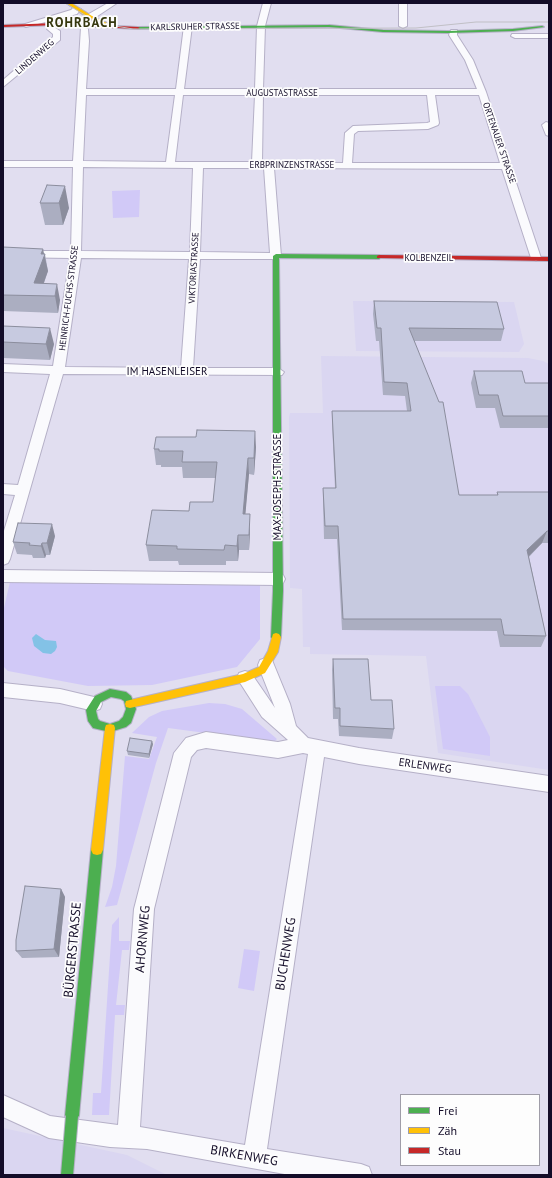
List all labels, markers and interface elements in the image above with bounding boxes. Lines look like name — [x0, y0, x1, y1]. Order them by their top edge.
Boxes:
district label: ROHRBACH — [46, 15, 118, 31]
street label: KARLSRUHER STRASSE — [150, 21, 240, 33]
street label: LINDENWEG — [13, 37, 57, 77]
street label: AUGUSTASTRASSE — [246, 88, 318, 98]
street label: ORTENAUER STRASSE — [480, 101, 518, 185]
street label: ERBPRINZENSTRASSE — [250, 160, 334, 170]
street label: VIKTORIASTRASSE — [187, 232, 201, 304]
street label: HEINRICH-FUCHS-STRASSE — [57, 245, 81, 351]
street label: KOLBENZEIL — [405, 253, 453, 263]
street label: IM HASENLEISER — [127, 365, 207, 379]
street label: MAX-JOSEPH-STRASSE — [271, 434, 285, 540]
street label: ERLENWEG — [398, 756, 452, 776]
street label: BÜRGERSTRASSE — [61, 902, 85, 998]
street label: AHORNWEG — [132, 905, 154, 973]
street label: BUCHENWEG — [273, 916, 299, 992]
legend — [400, 1094, 540, 1166]
text: Frei — [438, 1103, 458, 1118]
text: Zäh — [438, 1123, 457, 1138]
street label: BIRKENWEG — [209, 1142, 279, 1170]
text: Stau — [438, 1143, 461, 1158]

